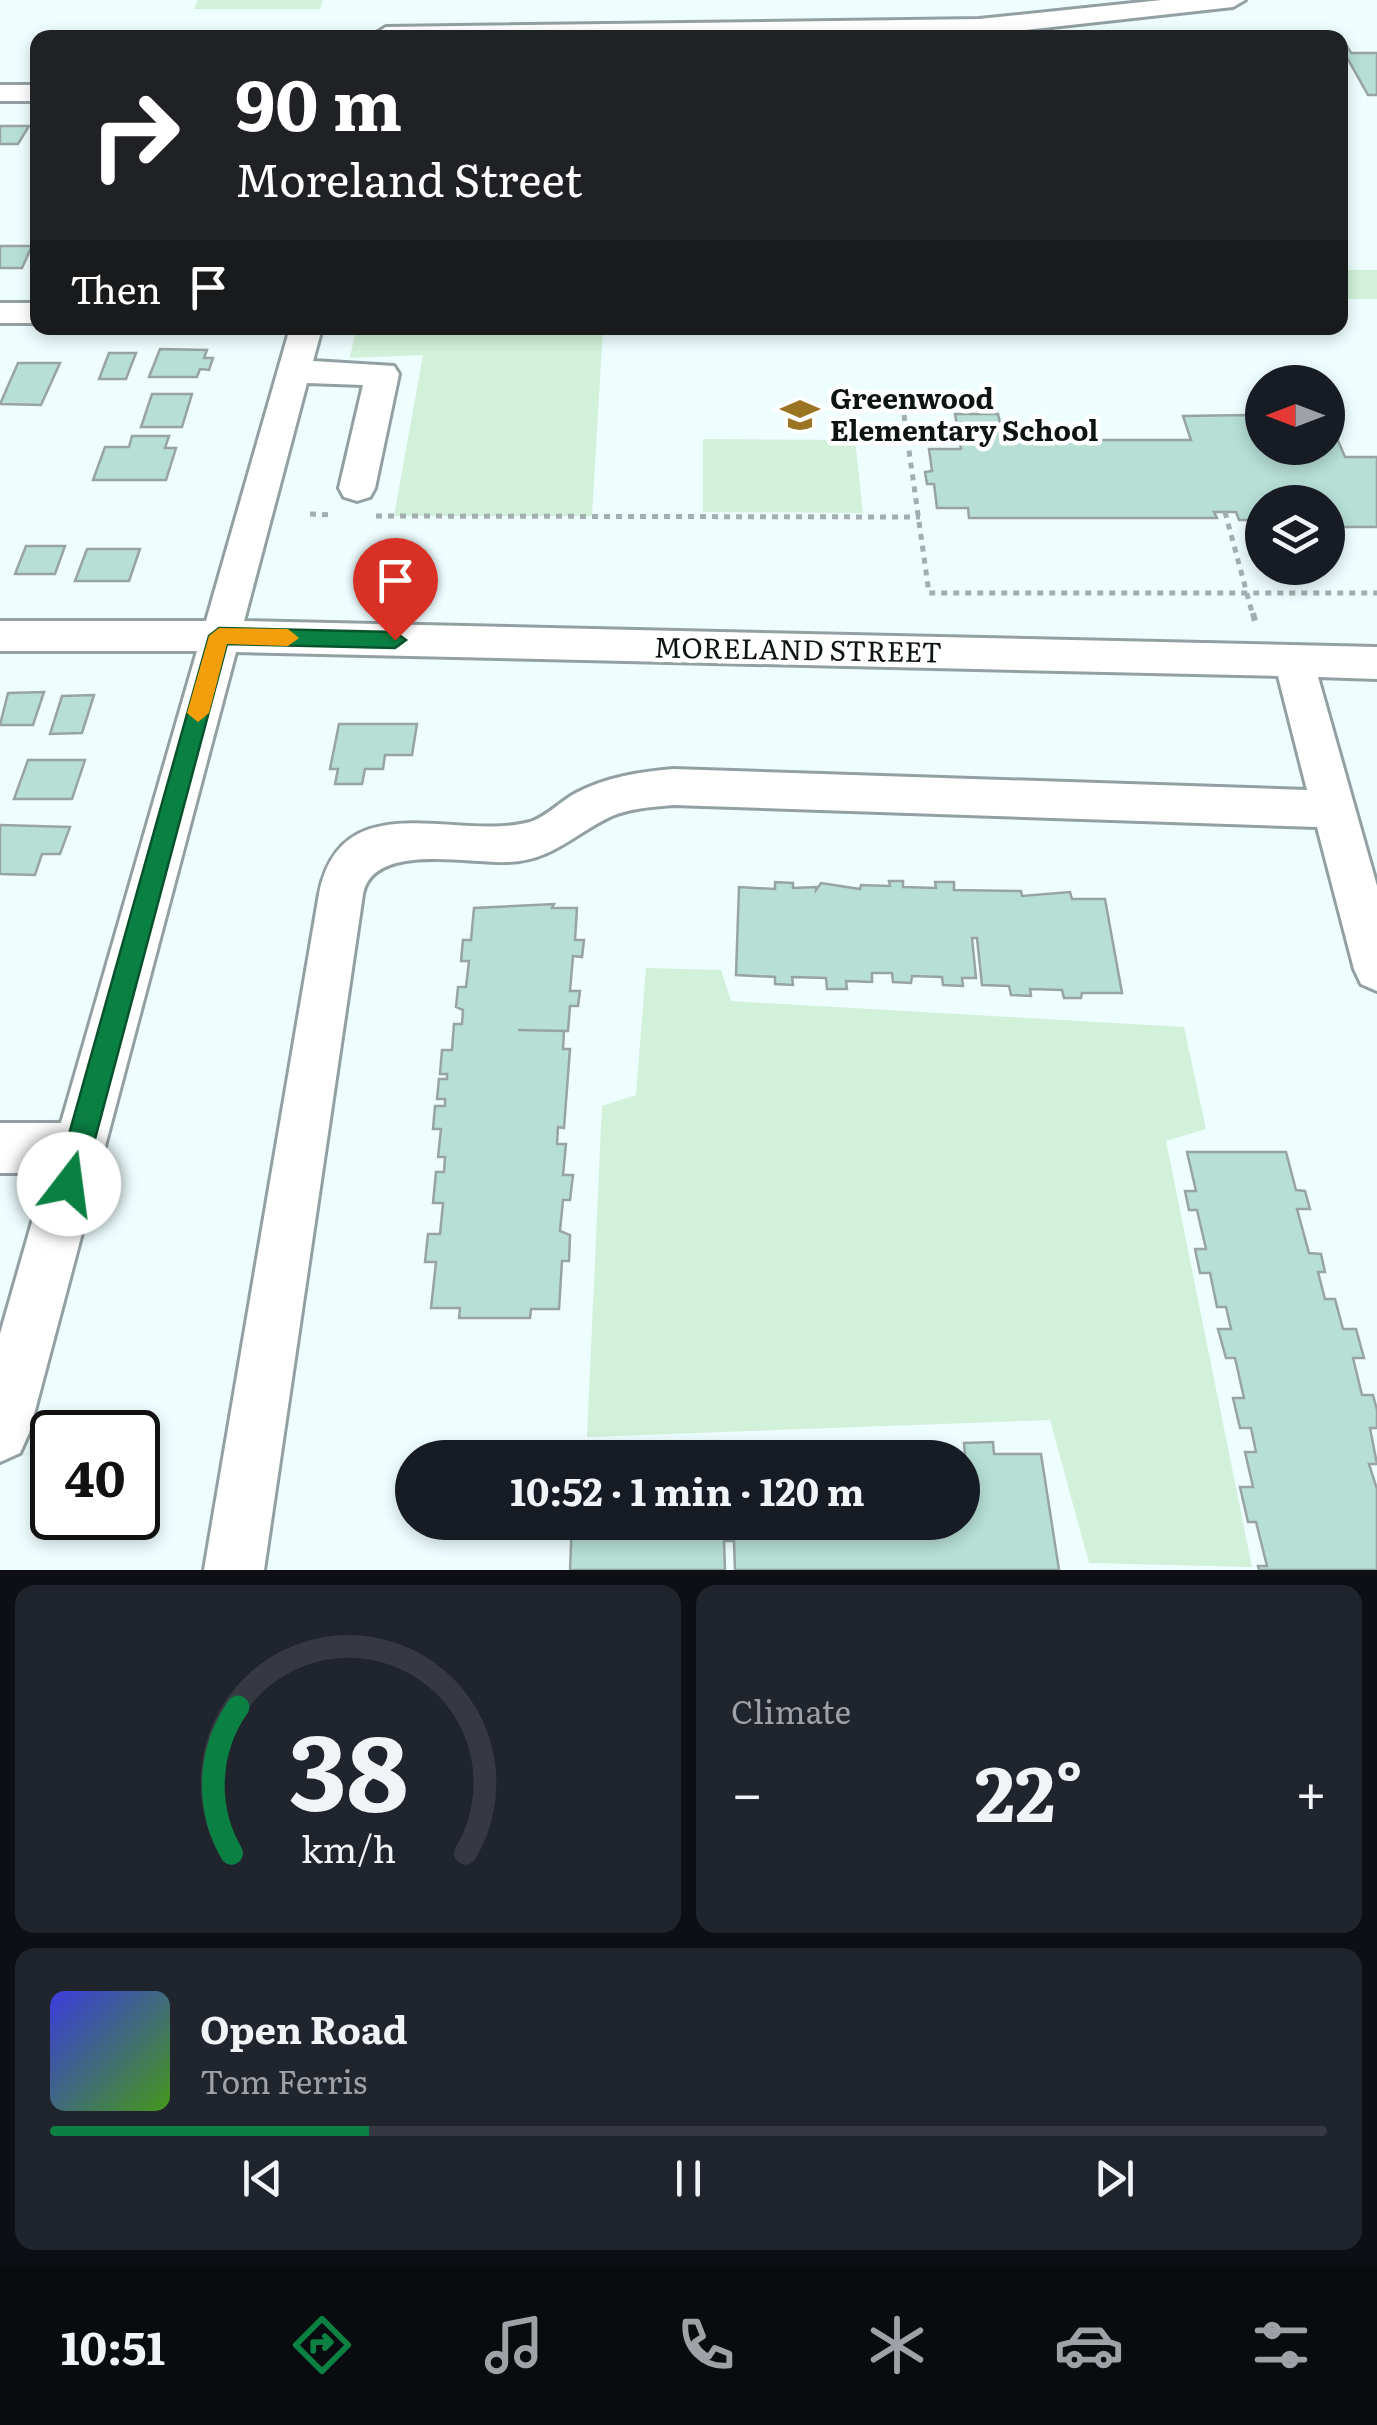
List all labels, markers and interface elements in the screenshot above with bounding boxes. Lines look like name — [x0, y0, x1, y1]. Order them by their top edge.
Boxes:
text: 90 m — [235, 49, 402, 153]
icon: right — [70, 70, 200, 200]
text: Moreland Street — [235, 144, 582, 211]
text: Then — [70, 259, 161, 316]
icon: arrive — [181, 260, 236, 315]
north arrow — [1245, 365, 1345, 465]
map controls — [1245, 365, 1345, 585]
place label: Greenwood Elementary School — [830, 376, 1098, 450]
school or university icon: Greenwood Elementary School — [779, 394, 821, 436]
button: layers — [1245, 485, 1345, 585]
pin — [353, 538, 438, 641]
icon: arrive — [368, 553, 423, 608]
street label: MORELAND STREET — [653, 624, 943, 672]
position arrow — [17, 1132, 121, 1236]
speed limit sign: 40 — [30, 1410, 160, 1540]
text: 10:52 · 1 min · 120 m — [510, 1461, 865, 1518]
text: Climate — [731, 1686, 851, 1734]
text: 38 — [288, 1689, 408, 1843]
text: 22° — [975, 1734, 1083, 1845]
text: − — [731, 1749, 763, 1831]
text: + — [1295, 1749, 1327, 1831]
text: km/h — [300, 1821, 396, 1874]
text: Open Road — [200, 1999, 408, 2056]
text: Tom Ferris — [200, 2056, 367, 2104]
icon: previous — [235, 2151, 290, 2206]
icon: pause — [661, 2151, 716, 2206]
icon: next — [1087, 2151, 1142, 2206]
icon: directions — [287, 2310, 357, 2380]
icon: music — [479, 2310, 549, 2380]
icon: phone — [671, 2310, 741, 2380]
icon: climate — [862, 2310, 932, 2380]
icon: car — [1054, 2310, 1124, 2380]
icon: filters — [1246, 2310, 1316, 2380]
text: 10:51 — [61, 2312, 165, 2379]

